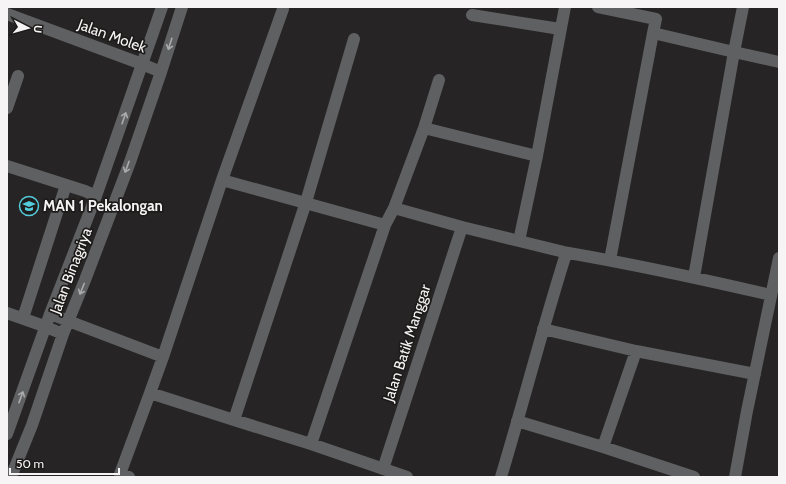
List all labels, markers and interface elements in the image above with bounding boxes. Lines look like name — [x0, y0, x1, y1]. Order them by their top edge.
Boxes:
north arrow — [8, 8, 48, 48]
street label: Jalan Molek — [74, 15, 149, 57]
text: U — [31, 24, 45, 34]
one-way arrow — [165, 38, 173, 50]
one-way arrow — [120, 112, 128, 124]
one-way arrow — [123, 161, 131, 173]
school or university icon: MAN 1 Pekalongan — [18, 195, 40, 217]
place label: MAN 1 Pekalongan — [43, 197, 163, 215]
street label: Jalan Binagriya — [46, 225, 96, 318]
one-way arrow — [77, 282, 85, 294]
street label: Jalan Batik Manggar — [379, 282, 435, 405]
one-way arrow — [17, 392, 25, 404]
scale bar — [10, 450, 119, 476]
text: 50 m — [16, 456, 44, 471]

